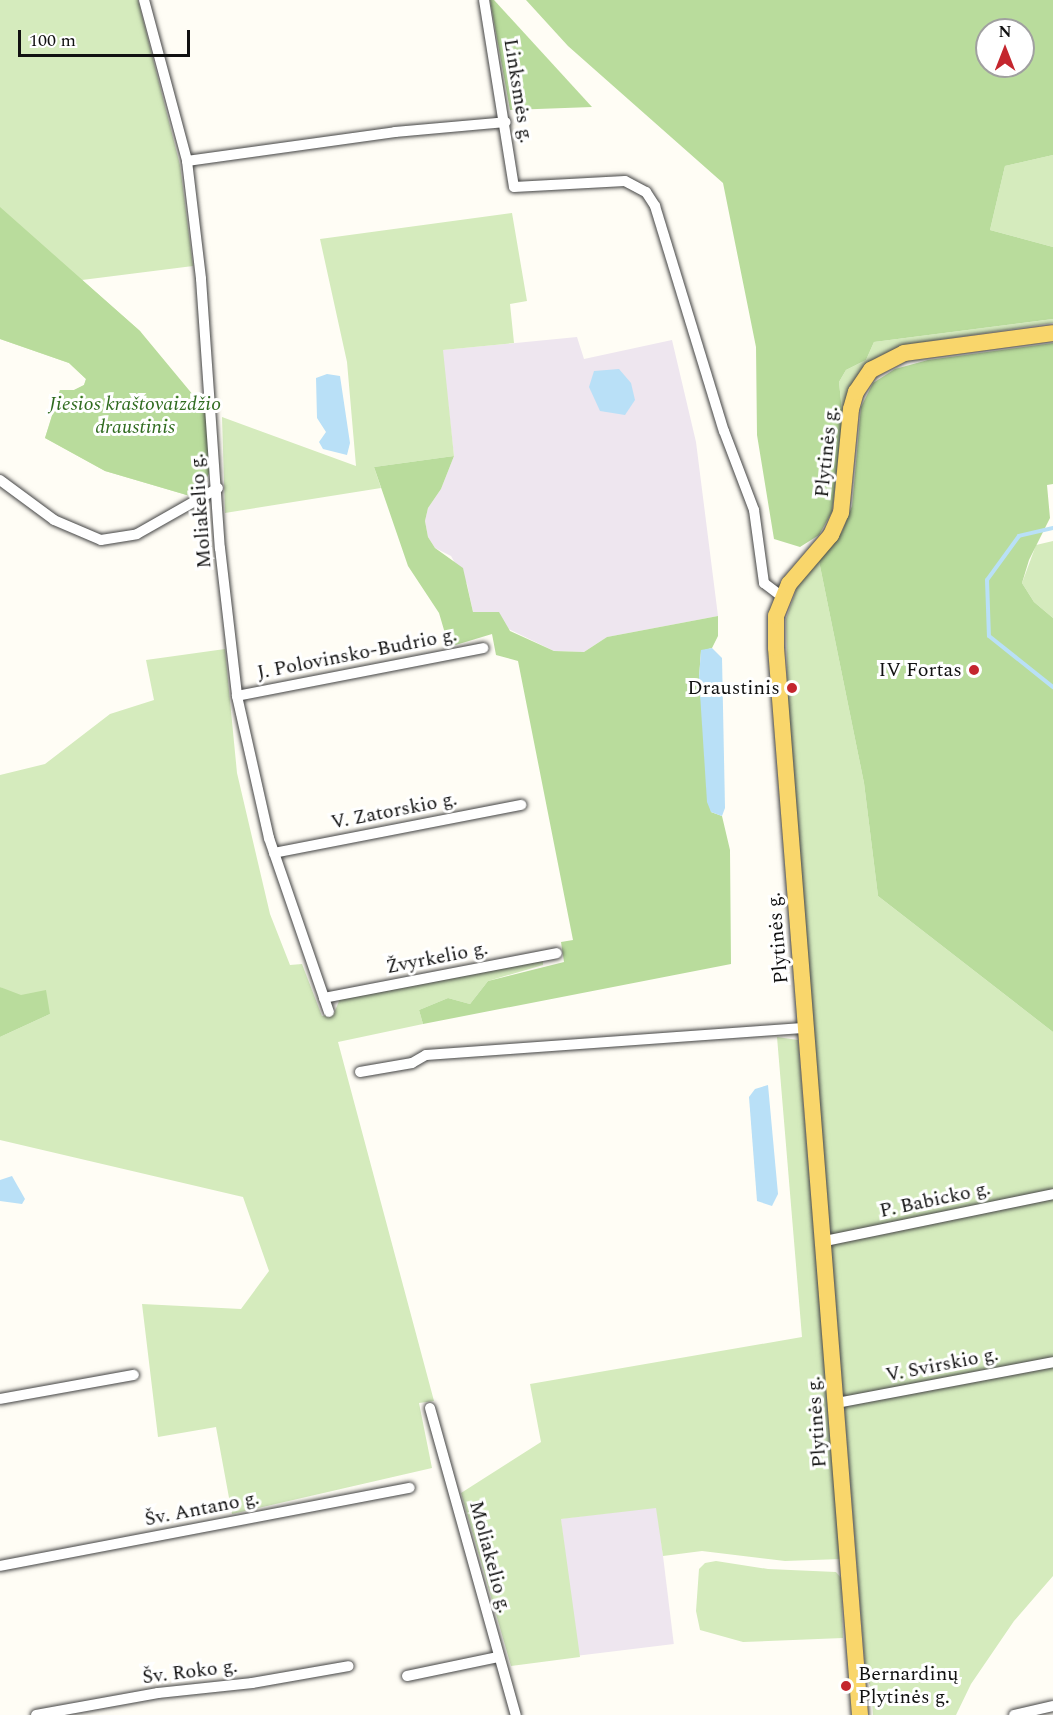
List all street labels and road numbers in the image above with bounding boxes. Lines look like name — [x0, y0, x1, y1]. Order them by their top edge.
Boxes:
street label: Linksmės g. — [498, 37, 538, 145]
street label: Plytinės g. — [810, 405, 844, 499]
street label: Moliakelio g. — [185, 453, 217, 569]
street label: J. Polovinsko-Budrio g. — [255, 623, 459, 685]
street label: V. Zatorskio g. — [329, 787, 459, 835]
street label: Plytinės g. — [762, 891, 794, 985]
street label: Žvyrkelio g. — [384, 936, 490, 980]
street label: P. Babicko g. — [877, 1177, 993, 1223]
street label: V. Svirskio g. — [884, 1342, 1000, 1388]
street label: Plytinės g. — [802, 1375, 832, 1469]
street label: Šv. Antano g. — [143, 1486, 261, 1532]
street label: Moliakelio g. — [463, 1498, 517, 1616]
street label: Šv. Roko g. — [141, 1654, 239, 1690]

